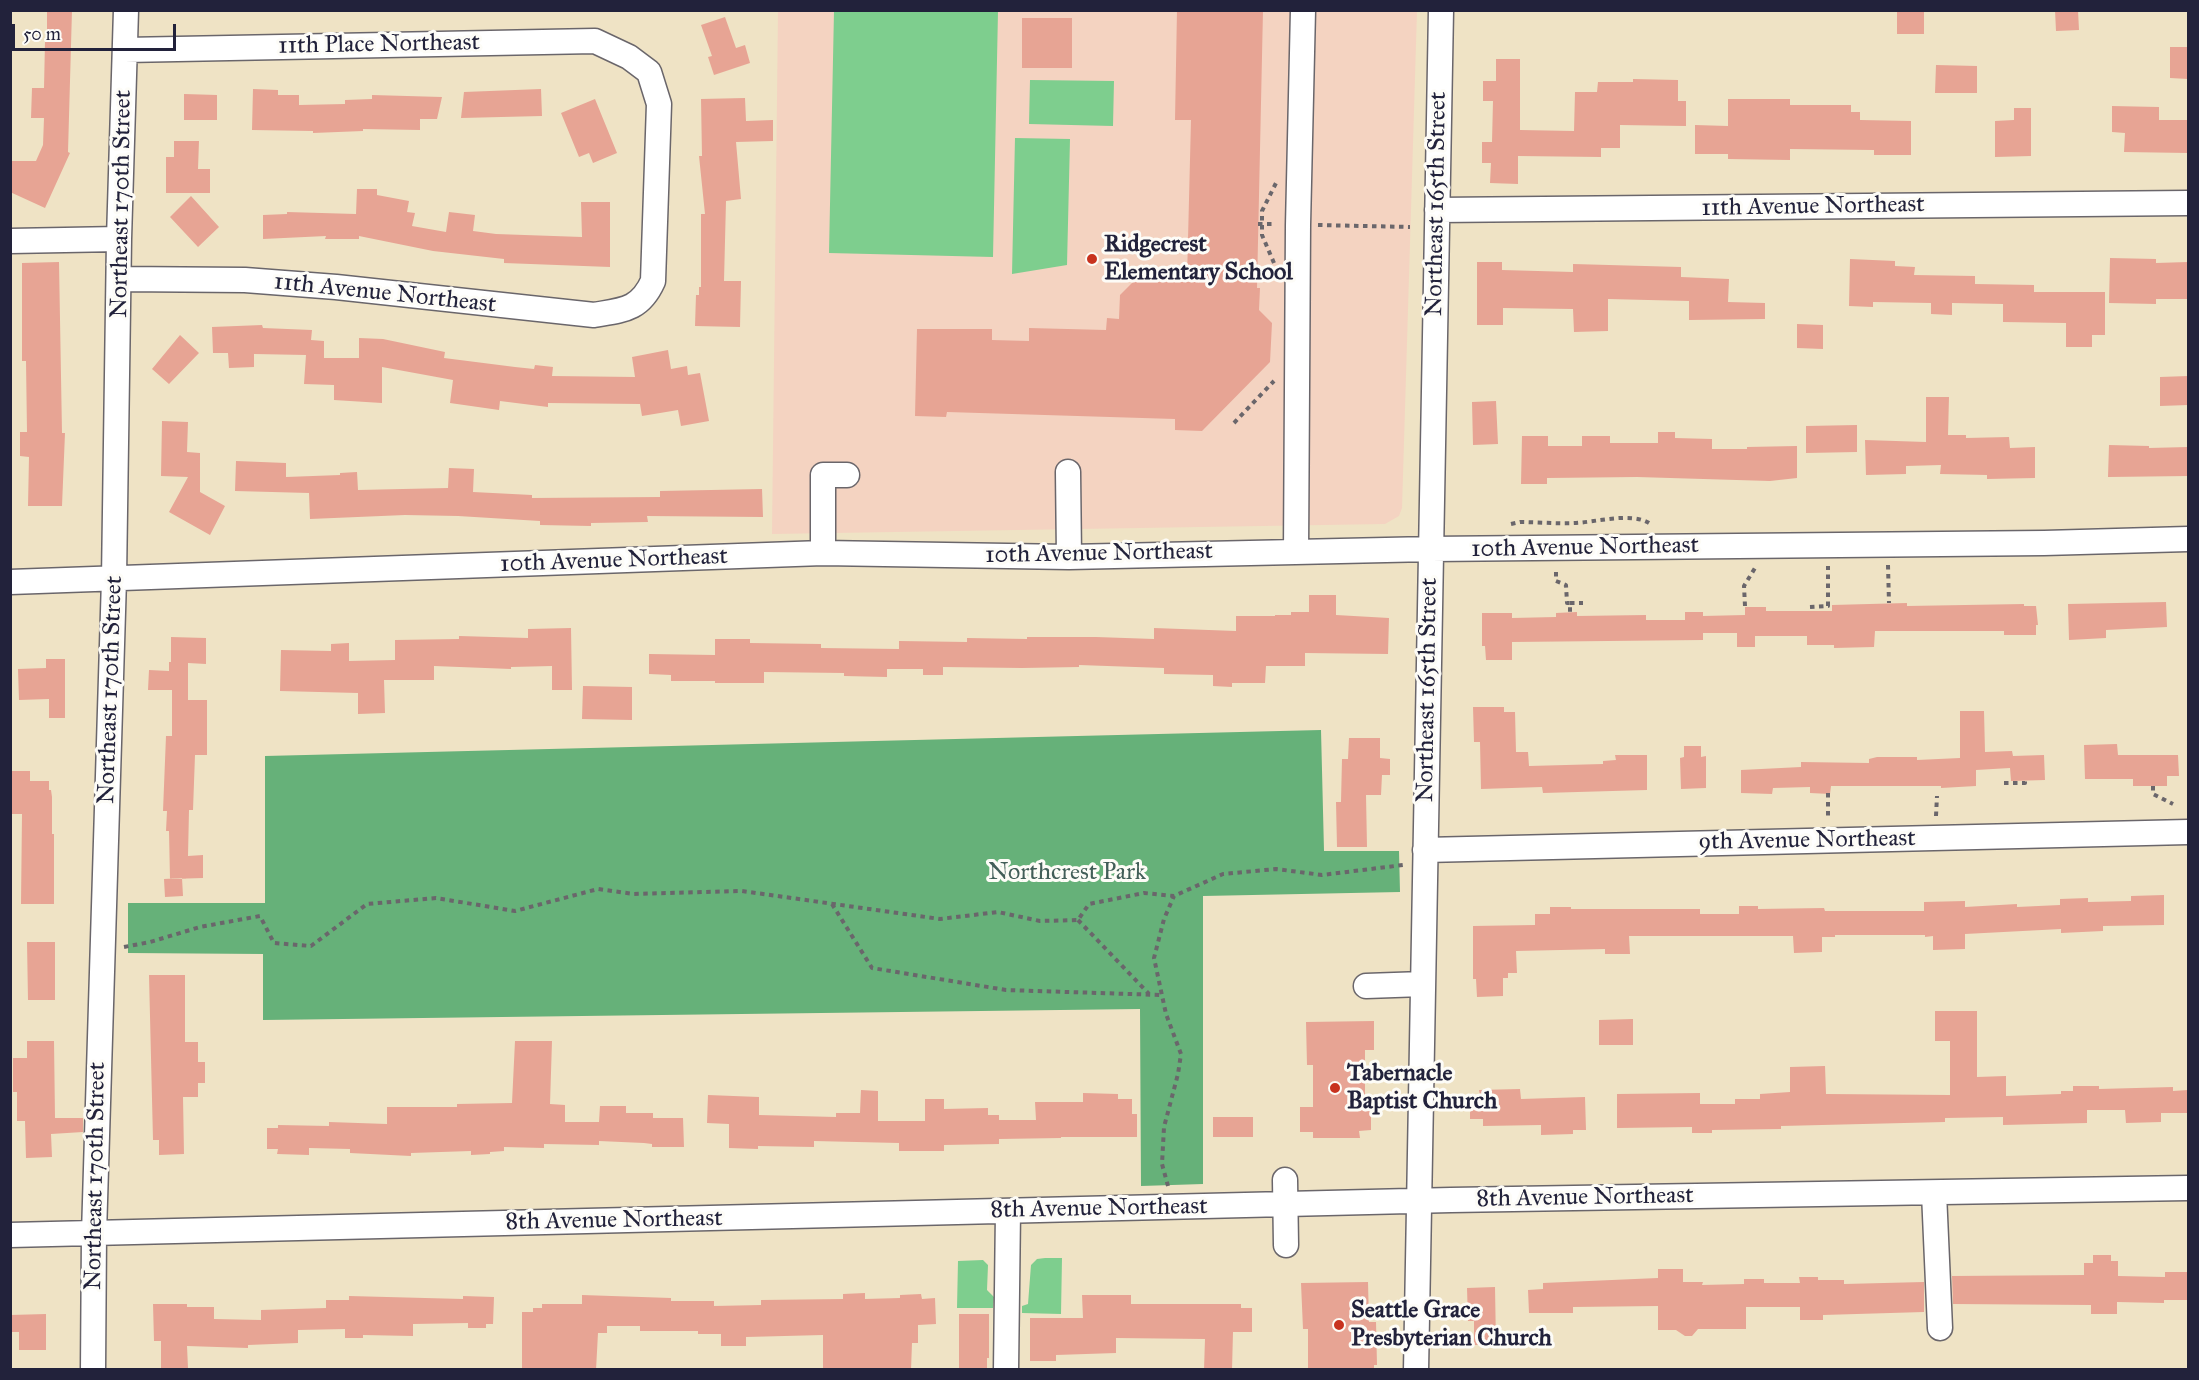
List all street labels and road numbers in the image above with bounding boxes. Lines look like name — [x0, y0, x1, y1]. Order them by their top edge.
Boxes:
street label: 11th Place Northeast — [278, 29, 480, 61]
street label: Northeast 170th Street — [106, 90, 138, 318]
street label: Northeast 165th Street — [1421, 91, 1453, 317]
street label: 11th Avenue Northeast — [1701, 191, 1925, 223]
street label: 11th Avenue Northeast — [272, 268, 498, 320]
street label: 10th Avenue Northeast — [1471, 532, 1699, 564]
street label: 10th Avenue Northeast — [985, 538, 1213, 570]
street label: 10th Avenue Northeast — [500, 543, 728, 579]
street label: Northeast 170th Street — [93, 575, 129, 805]
street label: Northeast 165th Street — [1412, 577, 1444, 803]
street label: 9th Avenue Northeast — [1698, 825, 1916, 857]
street label: Northeast 170th Street — [80, 1062, 112, 1290]
street label: 8th Avenue Northeast — [1476, 1182, 1694, 1214]
street label: 8th Avenue Northeast — [990, 1193, 1208, 1225]
street label: 8th Avenue Northeast — [505, 1205, 723, 1237]

